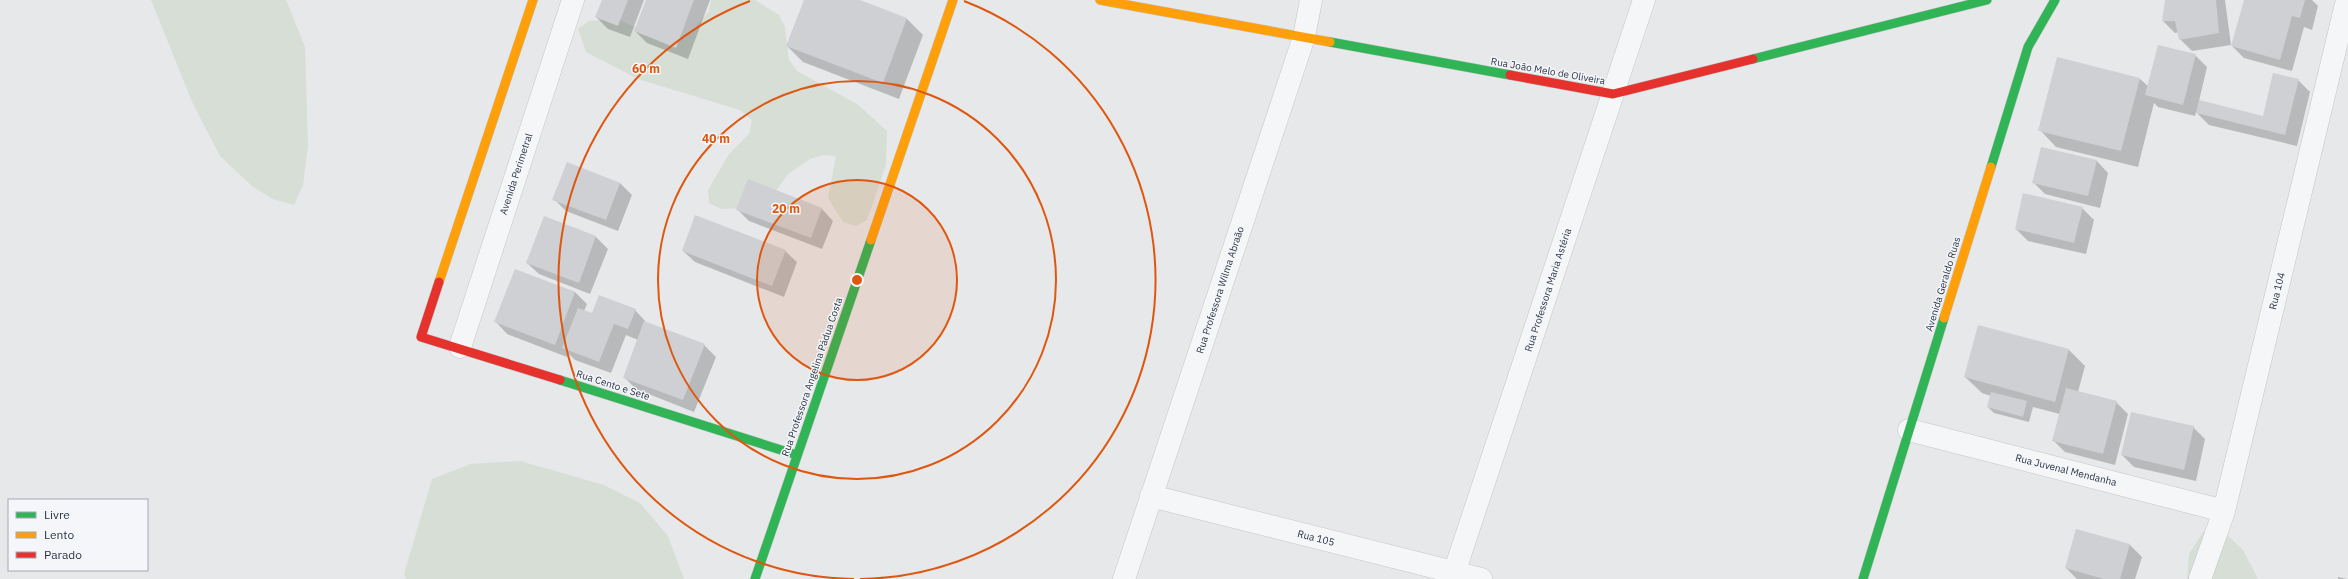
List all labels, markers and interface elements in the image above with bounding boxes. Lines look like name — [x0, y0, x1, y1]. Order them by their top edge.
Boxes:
street label: Rua João Melo de Oliveira — [1490, 55, 1607, 88]
text: 60 m — [632, 61, 660, 76]
street label: Avenida Perimetral — [497, 131, 535, 217]
text: 40 m — [702, 131, 730, 146]
text: 20 m — [772, 201, 800, 216]
street label: Rua Professora Wilma Abraão — [1193, 224, 1247, 355]
street label: Rua Professora Maria Astéria — [1522, 226, 1574, 353]
street label: Avenida Geraldo Ruas — [1922, 235, 1964, 333]
street label: Rua 104 — [2266, 271, 2288, 311]
centre of rings — [850, 273, 864, 287]
street label: Rua Professora Angelina Pádua Costa — [779, 295, 846, 458]
street label: Rua Cento e Sete — [575, 367, 652, 403]
street label: Rua Juvenal Mendanha — [2014, 451, 2119, 489]
legend — [8, 499, 148, 571]
text: Livre — [44, 507, 70, 522]
text: Lento — [44, 527, 74, 542]
street label: Rua 105 — [1296, 527, 1336, 549]
text: Parado — [44, 547, 82, 562]

